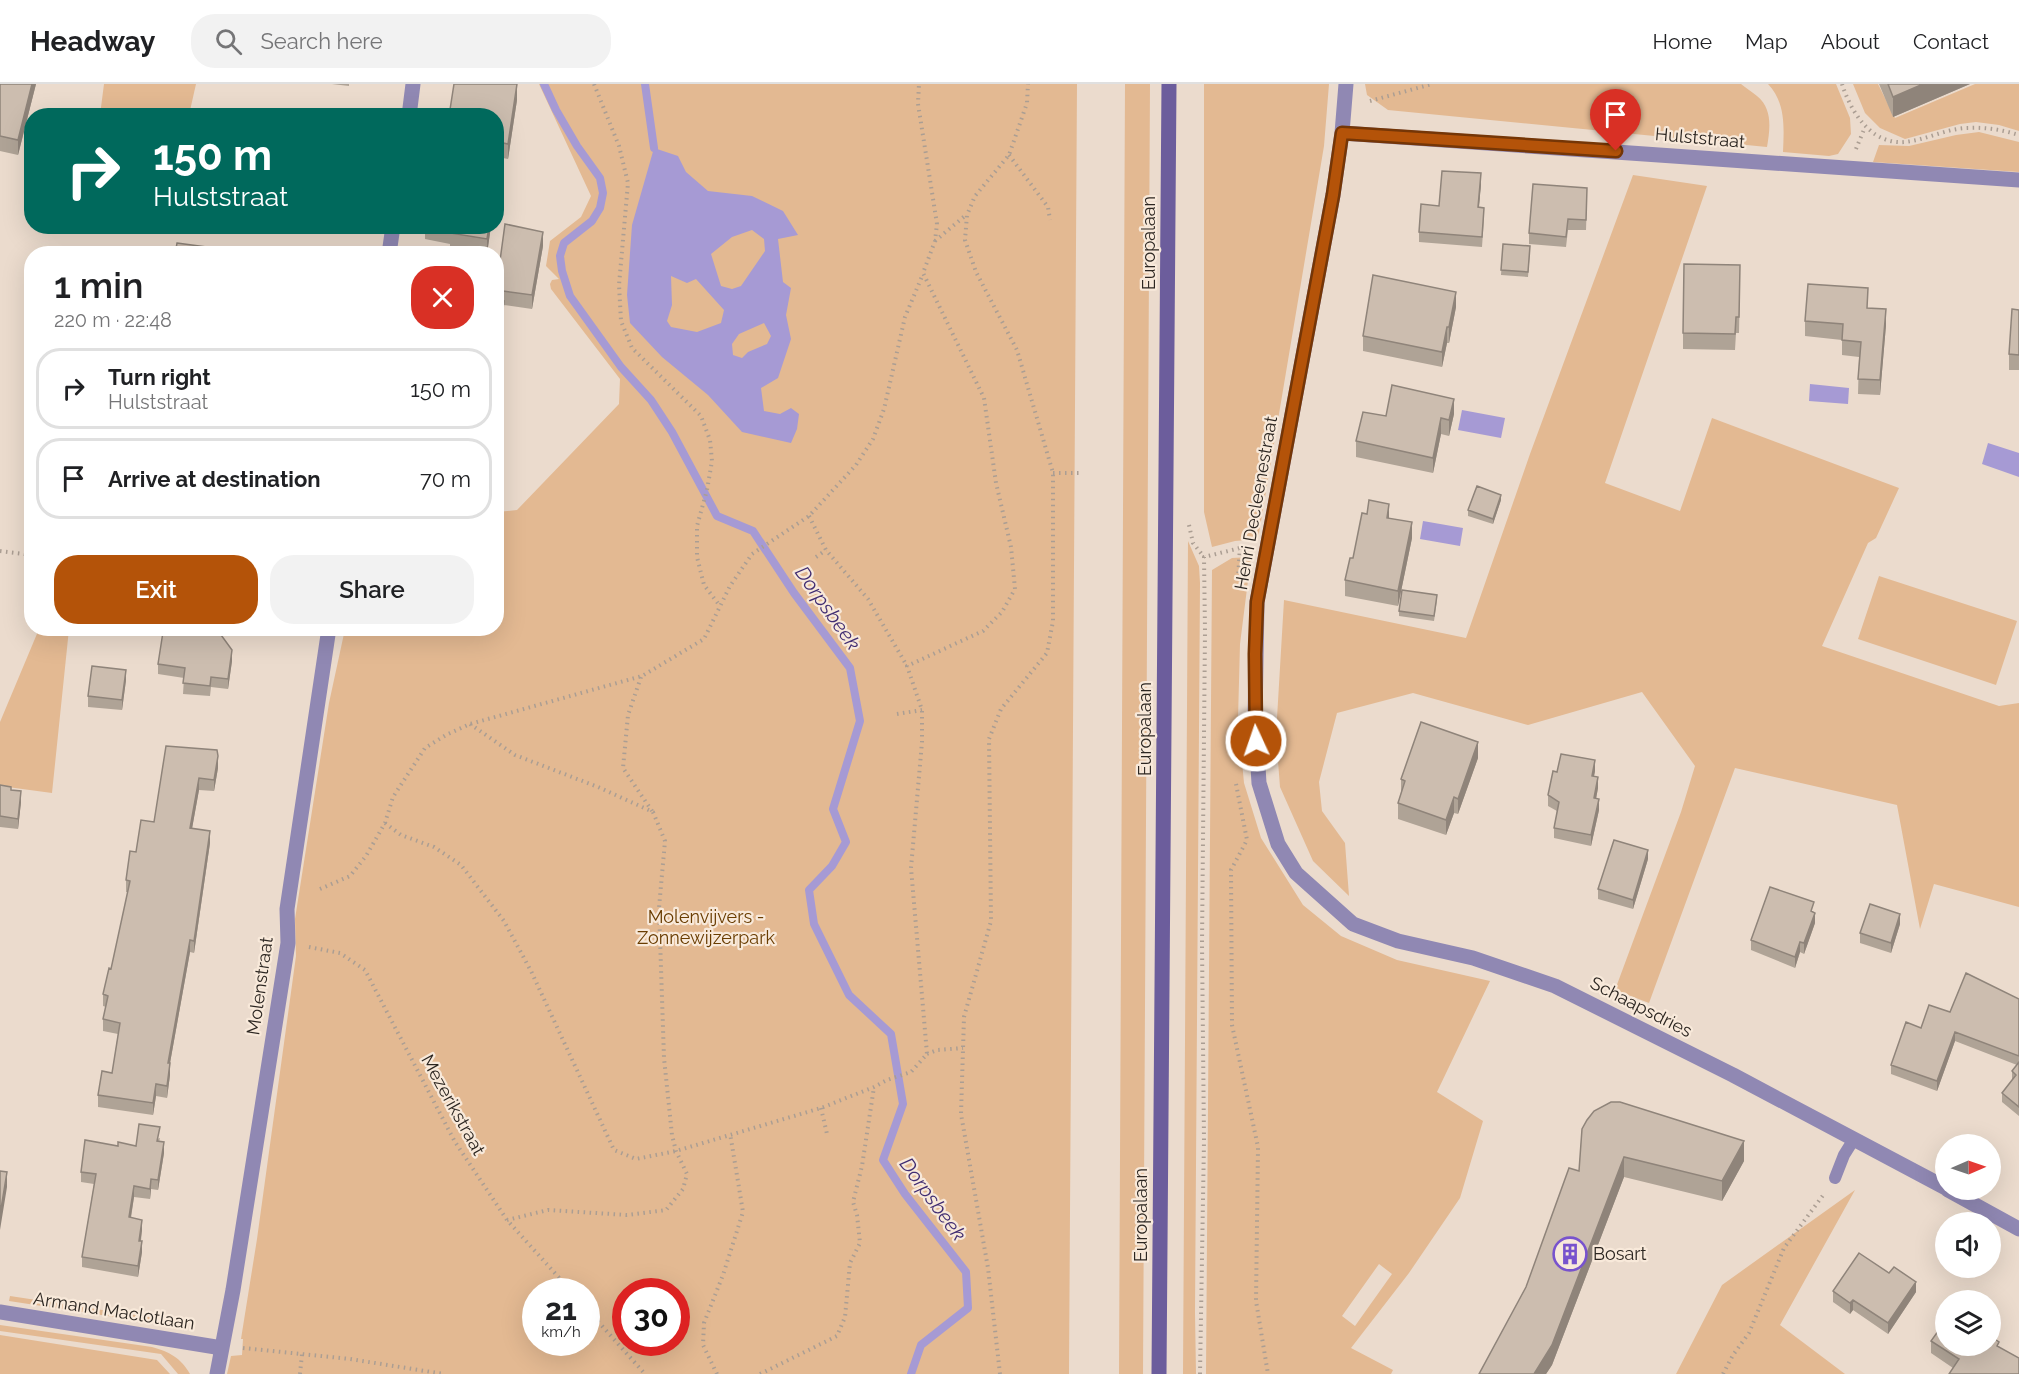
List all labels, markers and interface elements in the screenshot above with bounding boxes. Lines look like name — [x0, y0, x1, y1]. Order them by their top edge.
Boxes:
search box — [191, 14, 611, 68]
text: Headway — [30, 25, 155, 58]
icon: search — [212, 25, 245, 58]
text: Search here — [260, 28, 383, 54]
text: Home — [1653, 29, 1712, 54]
text: Map — [1745, 29, 1788, 54]
text: About — [1821, 29, 1880, 54]
text: Contact — [1913, 29, 1989, 54]
pin — [1590, 89, 1641, 151]
icon: arrive — [1599, 98, 1632, 131]
street label: Hulststraat — [1654, 123, 1746, 152]
text: 150 m — [153, 131, 272, 180]
icon: right — [54, 132, 132, 210]
text: Hulststraat — [153, 181, 288, 212]
street label: Europalaan — [1138, 196, 1159, 290]
text: 1 min — [54, 264, 143, 306]
button: close — [411, 266, 474, 329]
text: 220 m · 22:48 — [54, 308, 172, 332]
text: Turn right — [108, 364, 211, 390]
icon: right — [57, 372, 90, 405]
text: 150 m — [410, 376, 471, 402]
text: Hulststraat — [108, 390, 208, 414]
street label: Henri Decleenestraat — [1230, 414, 1281, 591]
icon: arrive — [57, 462, 90, 495]
text: Arrive at destination — [108, 466, 321, 492]
text: 70 m — [420, 466, 471, 492]
button: Exit — [54, 555, 258, 624]
button: Share — [270, 555, 474, 624]
water label: Dorpsbeek — [790, 561, 866, 655]
street label: Europalaan — [1134, 682, 1155, 776]
position arrow — [1224, 709, 1288, 773]
park label: Molenvijvers - Zonnewijzerpark — [637, 906, 775, 948]
street label: Molenstraat — [242, 936, 277, 1036]
street label: Schaapsdries — [1587, 972, 1696, 1041]
street label: Mezerikstraat — [417, 1051, 490, 1159]
north arrow — [1935, 1134, 2001, 1200]
map controls — [1935, 1134, 2001, 1356]
water label: Dorpsbeek — [895, 1153, 971, 1246]
street label: Europalaan — [1130, 1168, 1151, 1262]
button: sound — [1935, 1212, 2001, 1278]
building icon: Bosart — [1552, 1236, 1588, 1272]
place label: Bosart — [1593, 1243, 1647, 1264]
speed limit sign: 30 — [612, 1278, 690, 1356]
street label: Armand Maclotlaan — [32, 1287, 196, 1334]
button: layers — [1935, 1290, 2001, 1356]
text: 21 — [545, 1292, 577, 1327]
text: km/h — [541, 1323, 581, 1341]

